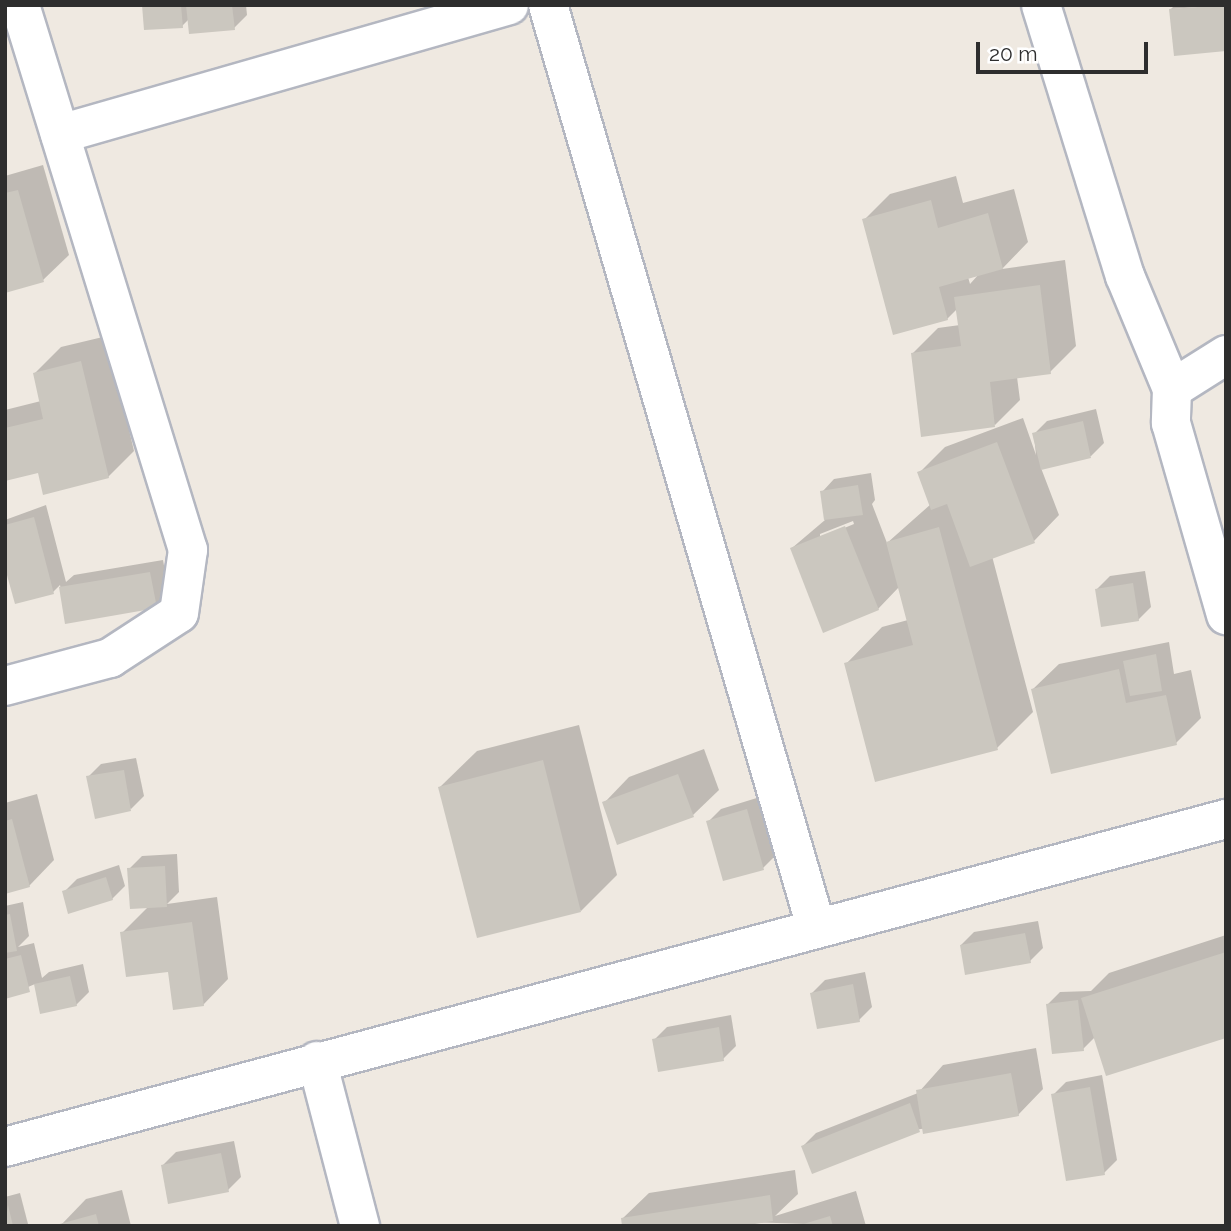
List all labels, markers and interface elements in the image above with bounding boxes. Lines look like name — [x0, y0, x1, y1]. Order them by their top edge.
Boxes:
scale bar — [979, 28, 1150, 72]
text: 20 m — [989, 41, 1037, 66]

